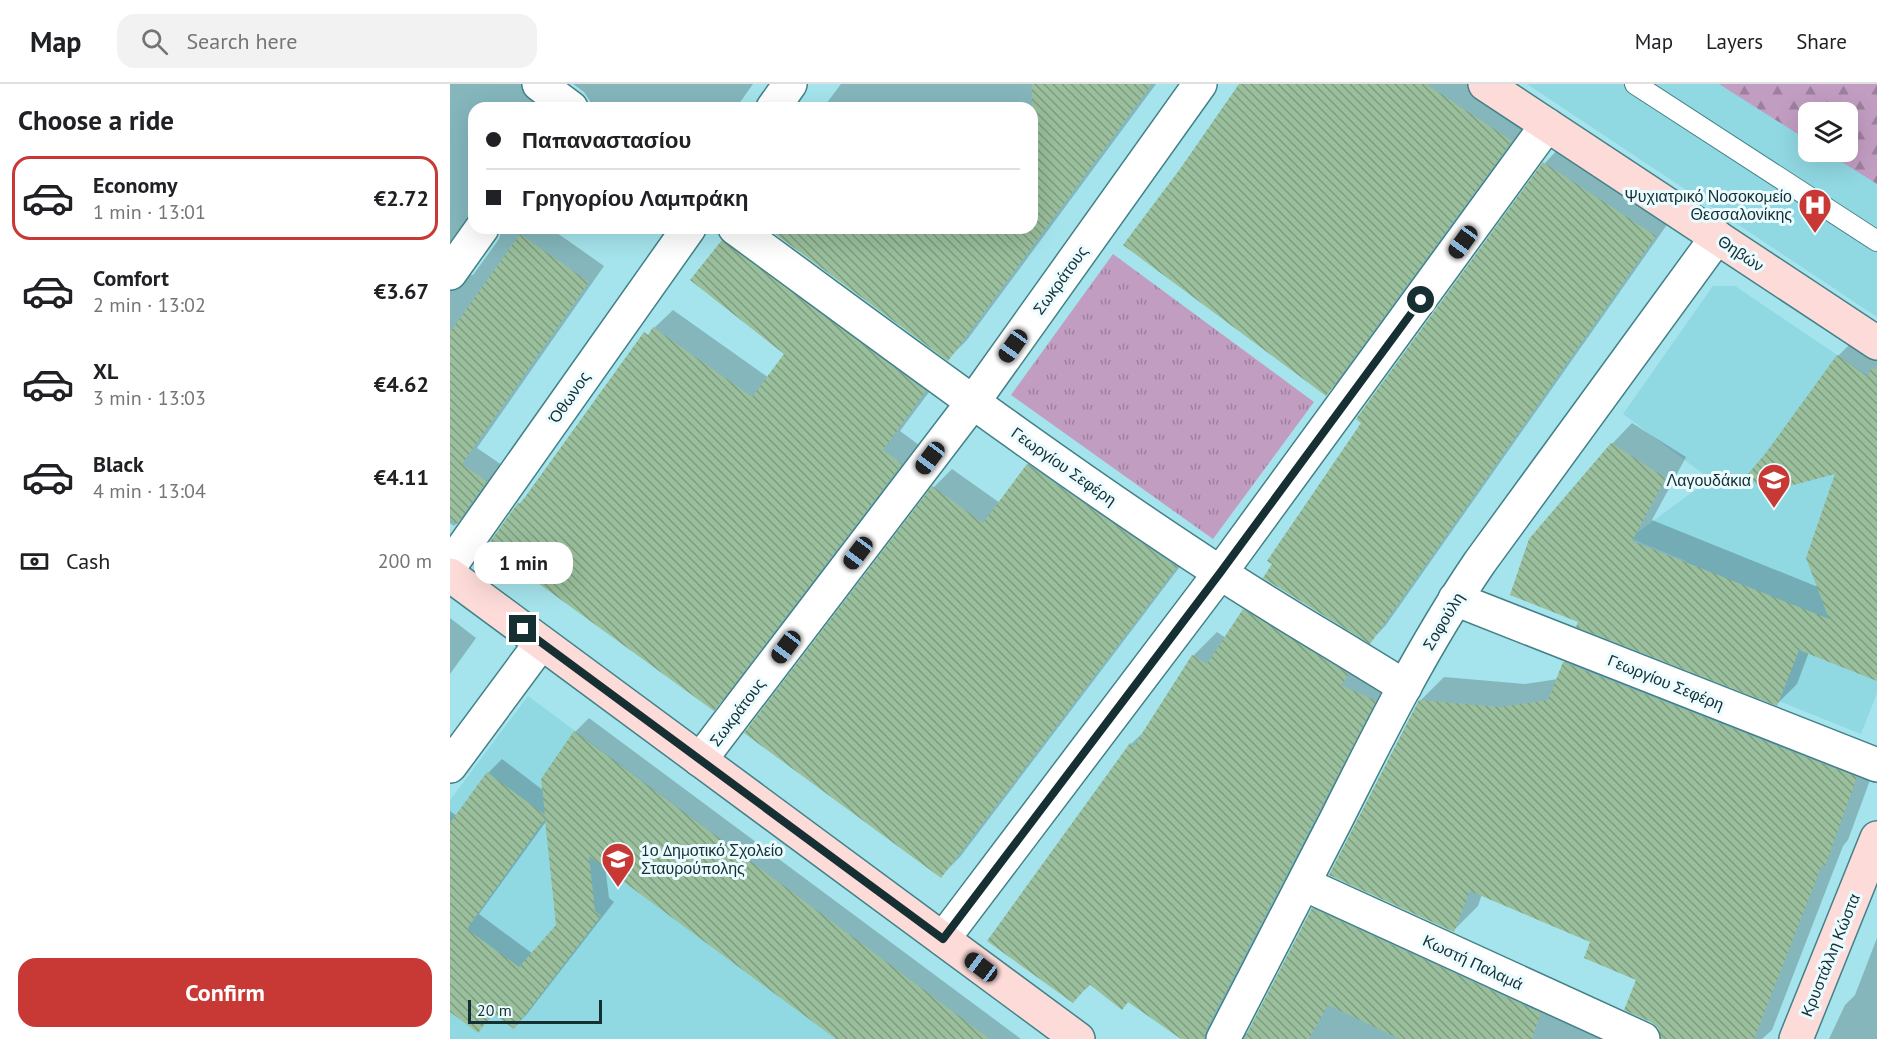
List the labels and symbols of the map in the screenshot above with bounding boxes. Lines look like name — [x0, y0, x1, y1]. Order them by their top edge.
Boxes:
place label: Ψυχιατρικό Νοσοκομείο Θεσσαλονίκης — [1624, 186, 1792, 224]
hospital icon: Ψυχιατρικό Νοσοκομείο Θεσσαλονίκης — [1797, 187, 1833, 234]
car — [1445, 222, 1481, 262]
street label: Θηβών — [1714, 230, 1768, 276]
street label: Σωκράτους — [1028, 241, 1092, 318]
route start — [1407, 286, 1434, 313]
car — [995, 326, 1031, 366]
street label: Όθωνος — [543, 367, 594, 427]
street label: Γεωργίου Σεφέρη — [1008, 422, 1120, 510]
car — [912, 438, 948, 478]
school or university icon: Λαγουδάκια — [1756, 462, 1792, 509]
place label: Λαγουδάκια — [1666, 470, 1751, 490]
car — [840, 533, 876, 573]
callout: 1 min — [473, 542, 572, 584]
street label: Σοφούλη — [1418, 589, 1468, 653]
route end — [509, 615, 536, 642]
car — [768, 627, 804, 667]
street label: Γεωργίου Σεφέρη — [1605, 650, 1727, 714]
street label: Σωκράτους — [705, 674, 769, 750]
place label: 1ο Δημοτικό Σχολείο Σταυρούπολης — [641, 840, 783, 878]
school or university icon: 1ο Δημοτικό Σχολείο Σταυρούπολης — [600, 841, 636, 888]
street label: Κρυστάλλη Κώστα — [1796, 890, 1864, 1020]
street label: Κωστή Παλαμά — [1420, 930, 1526, 994]
car — [961, 949, 1001, 985]
scale bar — [468, 997, 602, 1024]

